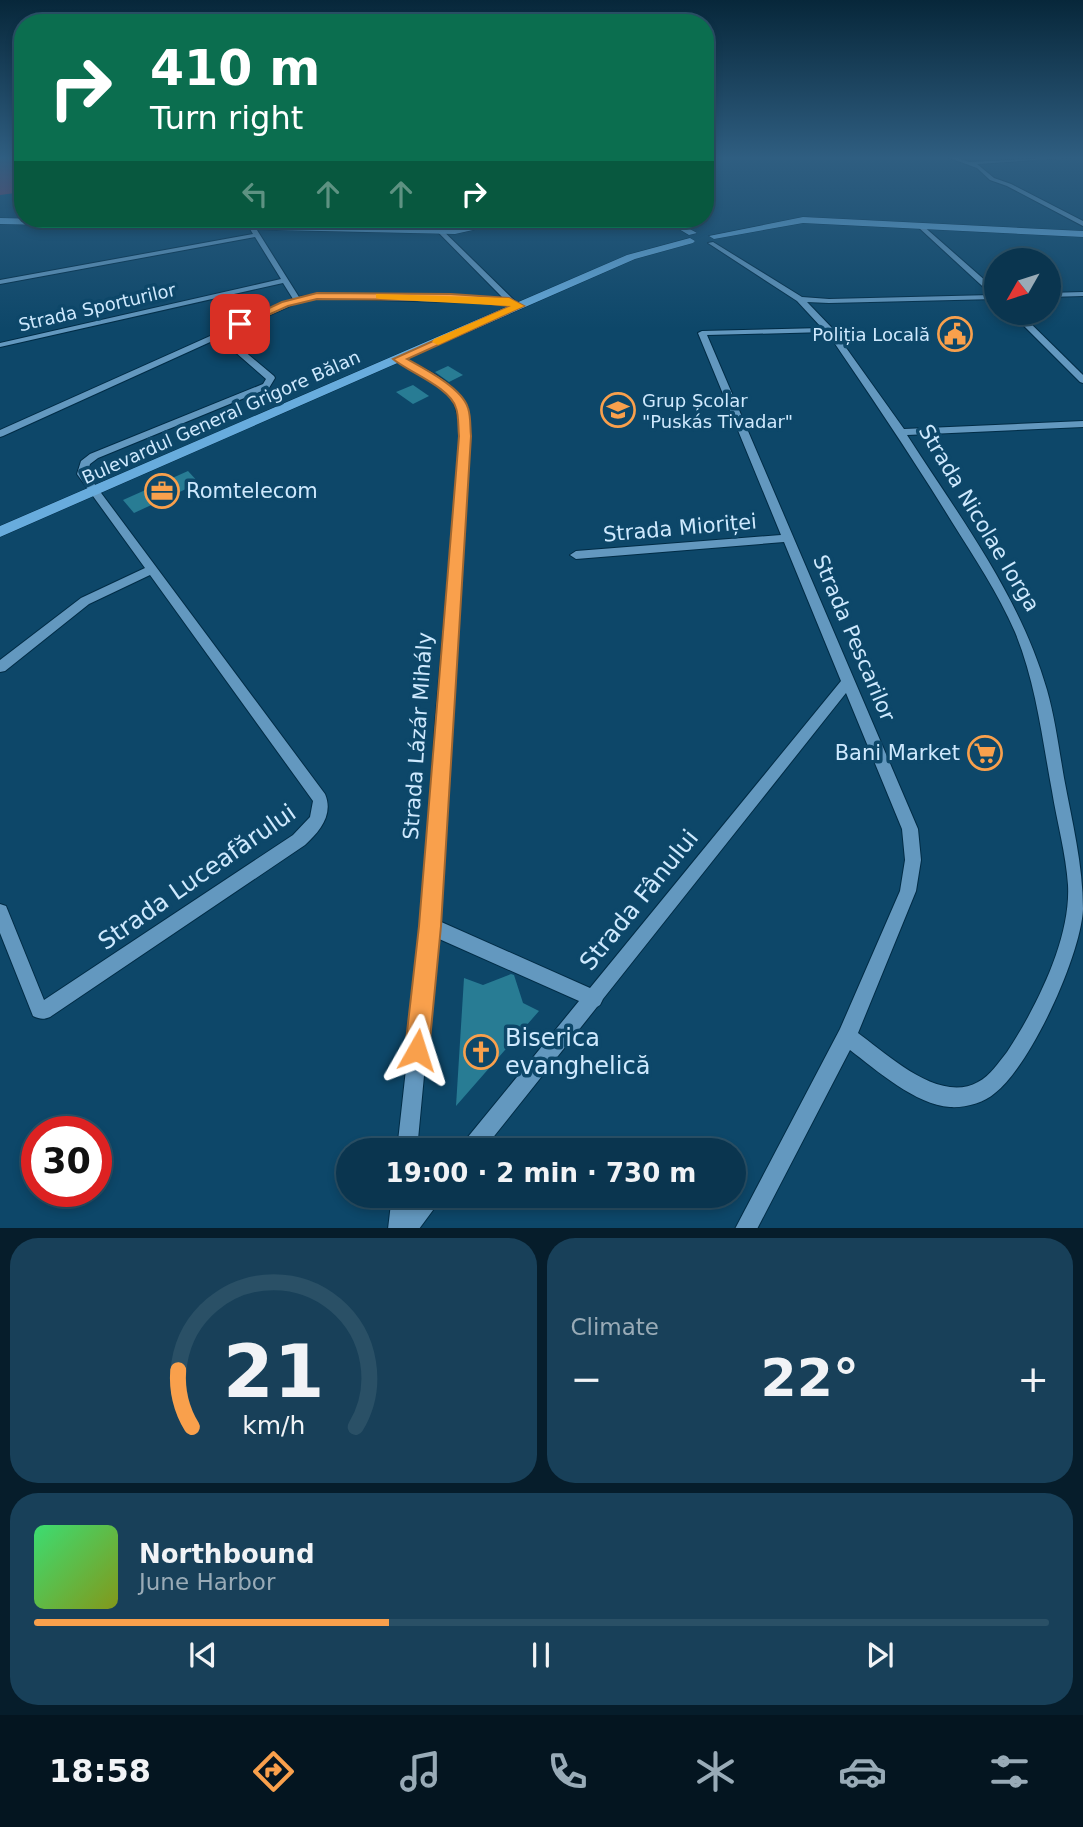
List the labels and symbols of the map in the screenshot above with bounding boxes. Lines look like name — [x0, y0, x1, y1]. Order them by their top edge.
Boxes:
north arrow — [984, 248, 1060, 326]
street label: Strada Sporturilor — [16, 279, 178, 335]
pin — [210, 294, 270, 354]
public building icon: Poliția Locală — [936, 315, 974, 353]
place label: Poliția Locală — [812, 324, 930, 345]
street label: Bulevardul General Grigore Bălan — [79, 346, 363, 488]
place label: Grup Școlar "Puskás Tivadar" — [642, 390, 793, 432]
school or university icon: Grup Școlar "Puskás Tivadar" — [599, 391, 637, 429]
street label: Strada Nicolae Iorga — [914, 420, 1044, 616]
office icon: Romtelecom — [143, 472, 181, 510]
place label: Romtelecom — [186, 479, 318, 503]
street label: Strada Mioriței — [602, 509, 758, 547]
street label: Strada Pescarilor — [808, 551, 900, 725]
street label: Strada Lázár Mihály — [399, 631, 437, 841]
supermarket icon: Bani Market — [966, 734, 1004, 772]
place label: Bani Market — [835, 741, 960, 765]
street label: Strada Luceafărului — [93, 798, 301, 956]
street label: Strada Fânului — [574, 824, 704, 976]
position arrow — [380, 1013, 454, 1087]
place label: Biserica evanghelică — [505, 1024, 650, 1080]
church icon: Biserica evanghelică — [462, 1033, 500, 1071]
speed limit sign: 30 — [21, 1116, 112, 1207]

